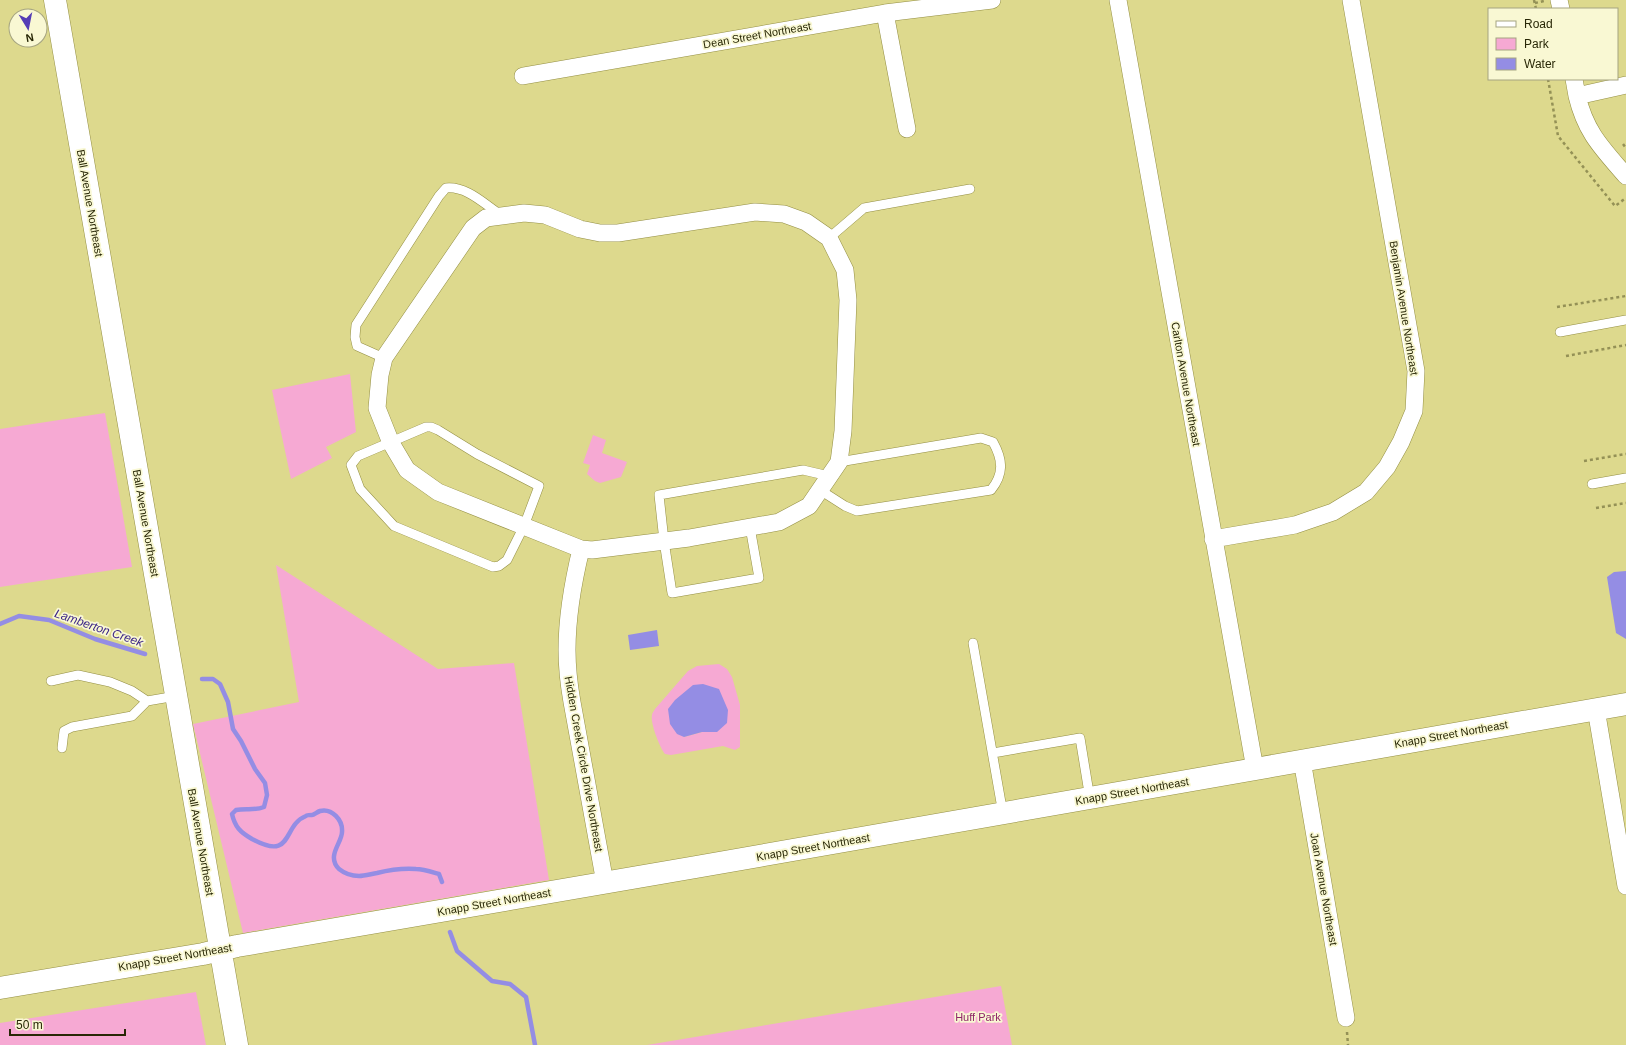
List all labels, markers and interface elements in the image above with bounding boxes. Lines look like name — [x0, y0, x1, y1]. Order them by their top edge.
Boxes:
north arrow — [8, 8, 48, 48]
legend — [1488, 8, 1618, 80]
text: Road — [1524, 17, 1553, 31]
street label: Dean Street Northeast — [702, 20, 812, 50]
text: N — [25, 31, 35, 44]
text: Park — [1524, 37, 1550, 51]
text: Water — [1524, 57, 1556, 71]
street label: Ball Avenue Northeast — [75, 148, 105, 258]
street label: Benjamin Avenue Northeast — [1387, 240, 1421, 376]
street label: Carlton Avenue Northeast — [1169, 321, 1203, 447]
street label: Ball Avenue Northeast — [131, 468, 161, 578]
water label: Lamberton Creek — [53, 606, 146, 650]
street label: Hidden Creek Circle Drive Northeast — [563, 675, 605, 853]
street label: Knapp Street Northeast — [1393, 718, 1509, 750]
street label: Knapp Street Northeast — [1074, 775, 1190, 807]
street label: Ball Avenue Northeast — [186, 787, 216, 897]
street label: Knapp Street Northeast — [755, 831, 871, 863]
street label: Joan Avenue Northeast — [1308, 832, 1340, 946]
street label: Knapp Street Northeast — [436, 886, 552, 918]
street label: Knapp Street Northeast — [117, 941, 233, 973]
scale bar — [10, 1011, 125, 1037]
park label: Huff Park — [955, 1011, 1001, 1023]
text: 50 m — [16, 1018, 43, 1032]

